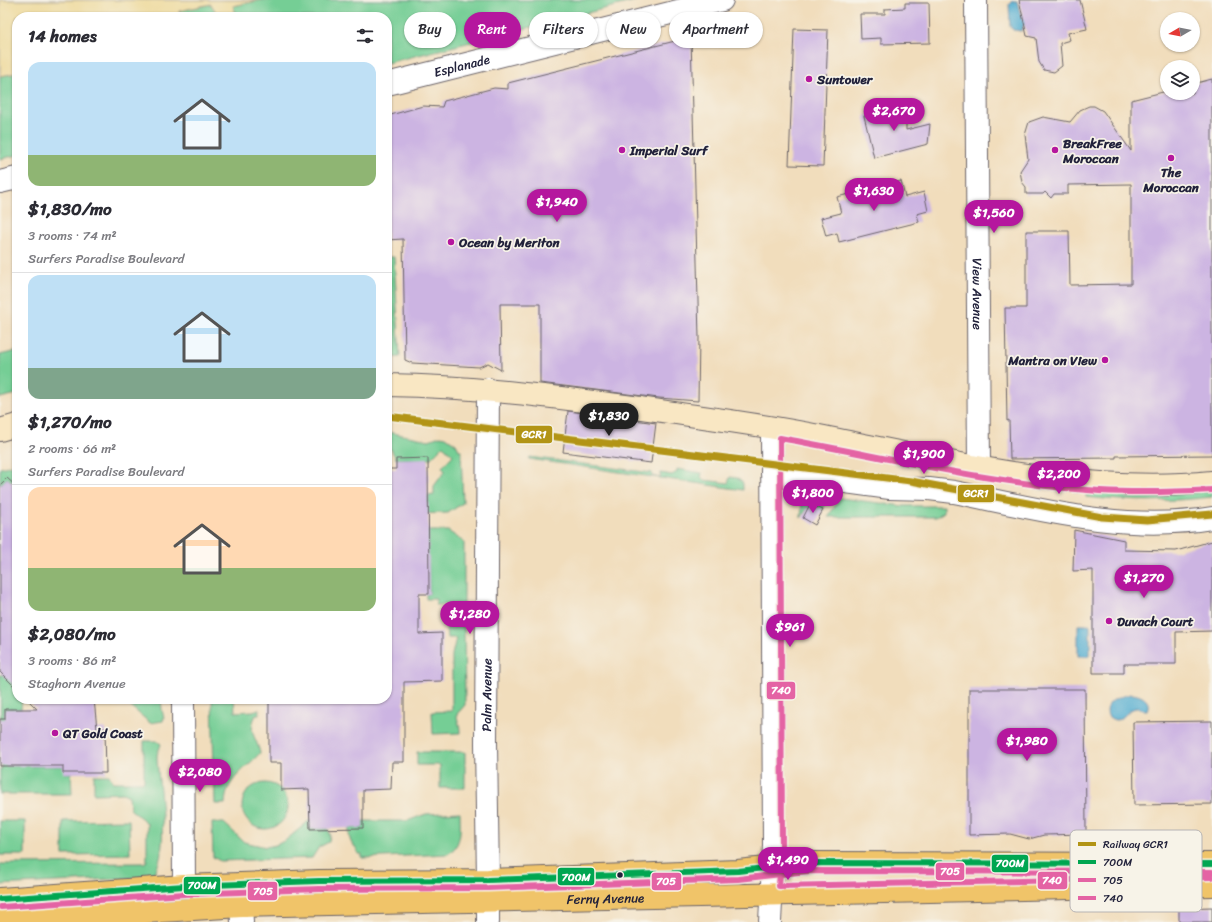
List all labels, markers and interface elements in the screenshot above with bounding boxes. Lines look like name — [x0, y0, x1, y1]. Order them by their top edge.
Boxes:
chip: Buy — [404, 12, 456, 48]
chip: Rent — [464, 12, 521, 48]
chip: Filters — [529, 12, 598, 48]
chip: New — [606, 12, 661, 48]
chip: Apartment — [669, 12, 763, 48]
north arrow — [1160, 12, 1200, 52]
map controls — [1160, 12, 1200, 100]
text: 14 homes — [28, 21, 97, 51]
icon: filters — [354, 25, 376, 47]
street label: Esplanade — [431, 48, 492, 84]
button: layers — [1160, 60, 1200, 100]
place label: Suntower — [816, 68, 874, 91]
marker: Suntower — [804, 74, 814, 84]
icon: home — [166, 88, 238, 160]
pin: $2,670 — [861, 98, 927, 132]
text: $2,670 — [873, 99, 915, 122]
place label: BreakFree Moroccan — [1062, 132, 1122, 170]
place label: Imperial Surf — [629, 139, 709, 162]
marker: Imperial Surf — [617, 145, 627, 155]
marker: BreakFree Moroccan — [1050, 145, 1060, 155]
marker: The Moroccan — [1166, 153, 1176, 163]
place label: The Moroccan — [1142, 161, 1200, 199]
pin: $1,630 — [841, 178, 907, 212]
text: $1,630 — [854, 179, 894, 202]
pin: $1,940 — [524, 189, 590, 223]
text: $1,940 — [536, 190, 578, 213]
text: $1,830/mo — [28, 194, 112, 224]
pin: $1,560 — [961, 200, 1027, 234]
text: $1,560 — [973, 201, 1015, 224]
text: 3 rooms · 74 m² — [28, 224, 117, 247]
place label: Ocean by Meriton — [458, 231, 560, 254]
marker: Ocean by Meriton — [446, 237, 456, 247]
text: Surfers Paradise Boulevard — [28, 247, 184, 270]
street label: View Avenue — [966, 258, 989, 330]
icon: home — [166, 301, 238, 373]
place label: Mantra on View — [1007, 349, 1098, 372]
marker: Mantra on View — [1100, 355, 1110, 365]
pin: $1,830 — [576, 403, 642, 437]
text: $1,830 — [588, 404, 630, 427]
text: $1,270/mo — [28, 407, 112, 437]
line badge: GCR1 — [515, 425, 553, 444]
text: GCR1 — [521, 425, 547, 444]
text: 2 rooms · 66 m² — [28, 437, 116, 460]
pin: $1,900 — [891, 441, 957, 475]
text: $1,900 — [903, 442, 945, 465]
text: Surfers Paradise Boulevard — [28, 460, 184, 483]
pin: $2,200 — [1026, 461, 1092, 495]
text: $2,200 — [1037, 462, 1081, 485]
pin: $1,800 — [780, 480, 846, 514]
text: $1,800 — [792, 481, 834, 504]
line badge: GCR1 — [957, 484, 995, 503]
text: GCR1 — [963, 484, 989, 503]
icon: home — [166, 513, 238, 585]
pin: $1,270 — [1111, 565, 1177, 599]
text: $1,270 — [1124, 566, 1164, 589]
pin: $1,280 — [437, 601, 503, 635]
text: $1,280 — [449, 602, 491, 625]
place label: Duvach Court — [1117, 610, 1194, 633]
pin: $961 — [766, 614, 814, 648]
text: $961 — [775, 615, 805, 638]
marker: Duvach Court — [1104, 616, 1114, 626]
text: $2,080/mo — [28, 619, 116, 649]
text: 3 rooms · 86 m² — [28, 649, 116, 672]
street label: Palm Avenue — [475, 658, 498, 732]
text: Staghorn Avenue — [28, 672, 126, 695]
line badge: 740 — [766, 681, 796, 700]
text: 740 — [771, 681, 791, 700]
place label: QT Gold Coast — [62, 722, 143, 745]
marker: QT Gold Coast — [50, 728, 60, 738]
pin: $1,980 — [994, 728, 1060, 762]
text: $1,980 — [1006, 729, 1048, 752]
pin: $2,080 — [167, 759, 233, 793]
text: $2,080 — [178, 760, 222, 783]
legend — [1070, 830, 1202, 912]
text: Railway GCR1 — [1103, 835, 1168, 854]
pin: $1,490 — [755, 847, 821, 881]
text: $1,490 — [767, 848, 809, 871]
text: 700M — [1103, 853, 1132, 872]
line badge: 700M — [991, 854, 1029, 873]
text: 700M — [995, 854, 1026, 873]
line badge: 705 — [935, 862, 965, 881]
text: 705 — [940, 862, 960, 881]
line badge: 700M — [557, 867, 595, 886]
text: 700M — [561, 868, 592, 887]
unlabelled marker — [615, 870, 625, 880]
line badge: 740 — [1037, 871, 1068, 890]
text: 740 — [1042, 871, 1062, 890]
text: 705 — [1103, 871, 1123, 890]
line badge: 705 — [651, 872, 682, 891]
text: 705 — [656, 872, 676, 891]
line badge: 700M — [183, 876, 221, 895]
text: 700M — [187, 876, 218, 895]
line badge: 705 — [247, 881, 278, 901]
text: 705 — [253, 882, 273, 901]
street label: Ferny Avenue — [566, 886, 645, 911]
text: 740 — [1103, 889, 1123, 908]

